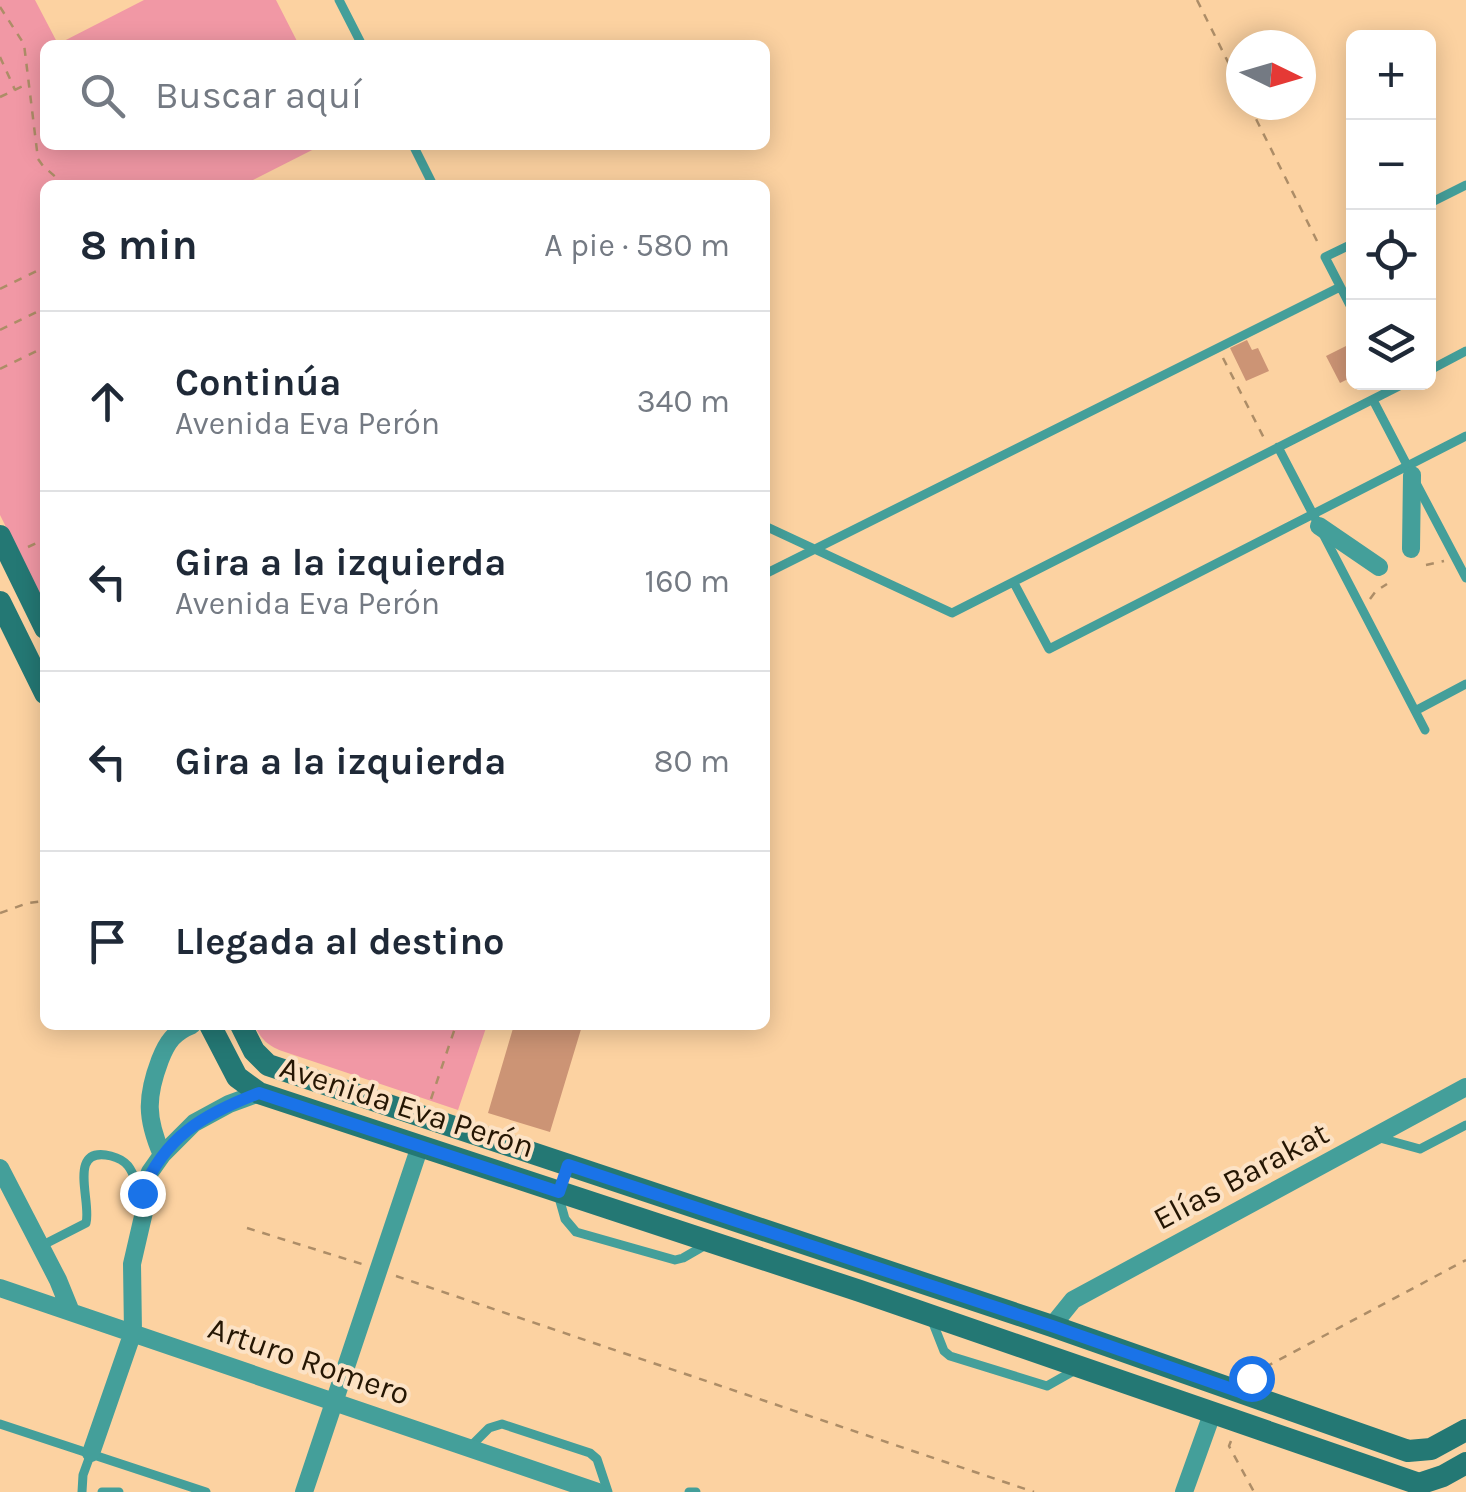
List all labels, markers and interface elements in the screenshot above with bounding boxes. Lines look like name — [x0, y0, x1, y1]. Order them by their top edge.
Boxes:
north arrow — [1226, 30, 1316, 120]
map controls — [1346, 30, 1436, 390]
button: + — [1346, 30, 1436, 120]
search box — [40, 40, 770, 150]
icon: search — [75, 68, 130, 123]
text: Buscar aquí — [155, 73, 362, 118]
button: − — [1346, 120, 1436, 210]
button: locate — [1346, 210, 1436, 300]
text: 8 min — [80, 220, 198, 270]
text: A pie · 580 m — [544, 227, 730, 264]
button: layers — [1346, 300, 1436, 390]
text: Continúa — [175, 360, 341, 405]
icon: ahead — [80, 374, 135, 429]
text: 340 m — [637, 383, 730, 420]
text: Avenida Eva Perón — [175, 405, 440, 442]
text: Gira a la izquierda — [175, 540, 507, 585]
icon: left — [80, 554, 135, 609]
text: 160 m — [645, 563, 730, 600]
text: Avenida Eva Perón — [175, 585, 440, 622]
icon: left — [80, 734, 135, 789]
text: Gira a la izquierda — [175, 739, 507, 784]
text: 80 m — [654, 743, 730, 780]
icon: arrive — [80, 914, 135, 969]
text: Llegada al destino — [175, 919, 505, 964]
street label: Avenida Eva Perón — [275, 1048, 539, 1166]
street label: Elías Barakat — [1147, 1114, 1335, 1238]
route end — [120, 1171, 166, 1217]
street label: Arturo Romero — [203, 1309, 415, 1413]
route start — [1229, 1356, 1275, 1402]

